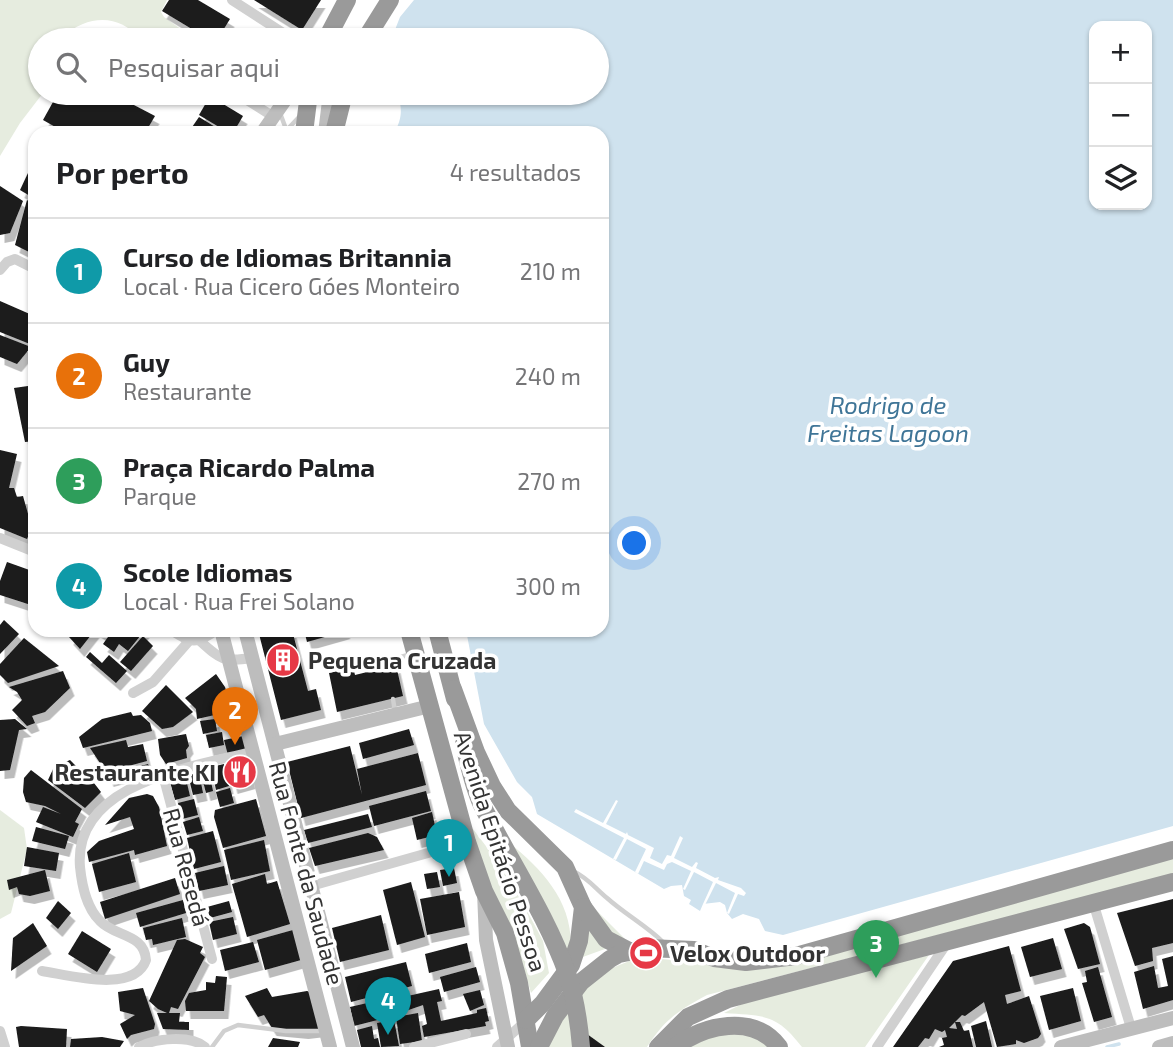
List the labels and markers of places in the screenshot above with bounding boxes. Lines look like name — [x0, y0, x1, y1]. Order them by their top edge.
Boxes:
building icon: Pequena Cruzada — [264, 641, 302, 679]
place label: Pequena Cruzada — [308, 646, 496, 674]
pin: 2 — [212, 687, 258, 745]
restaurant icon: Restaurante KI — [221, 753, 259, 791]
place label: Restaurante KI — [55, 758, 216, 786]
pin: 1 — [426, 819, 472, 877]
pin: 3 — [853, 920, 899, 978]
sports icon: Velox Outdoor — [627, 934, 665, 972]
place label: Velox Outdoor — [670, 939, 825, 967]
pin: 4 — [365, 977, 411, 1035]

